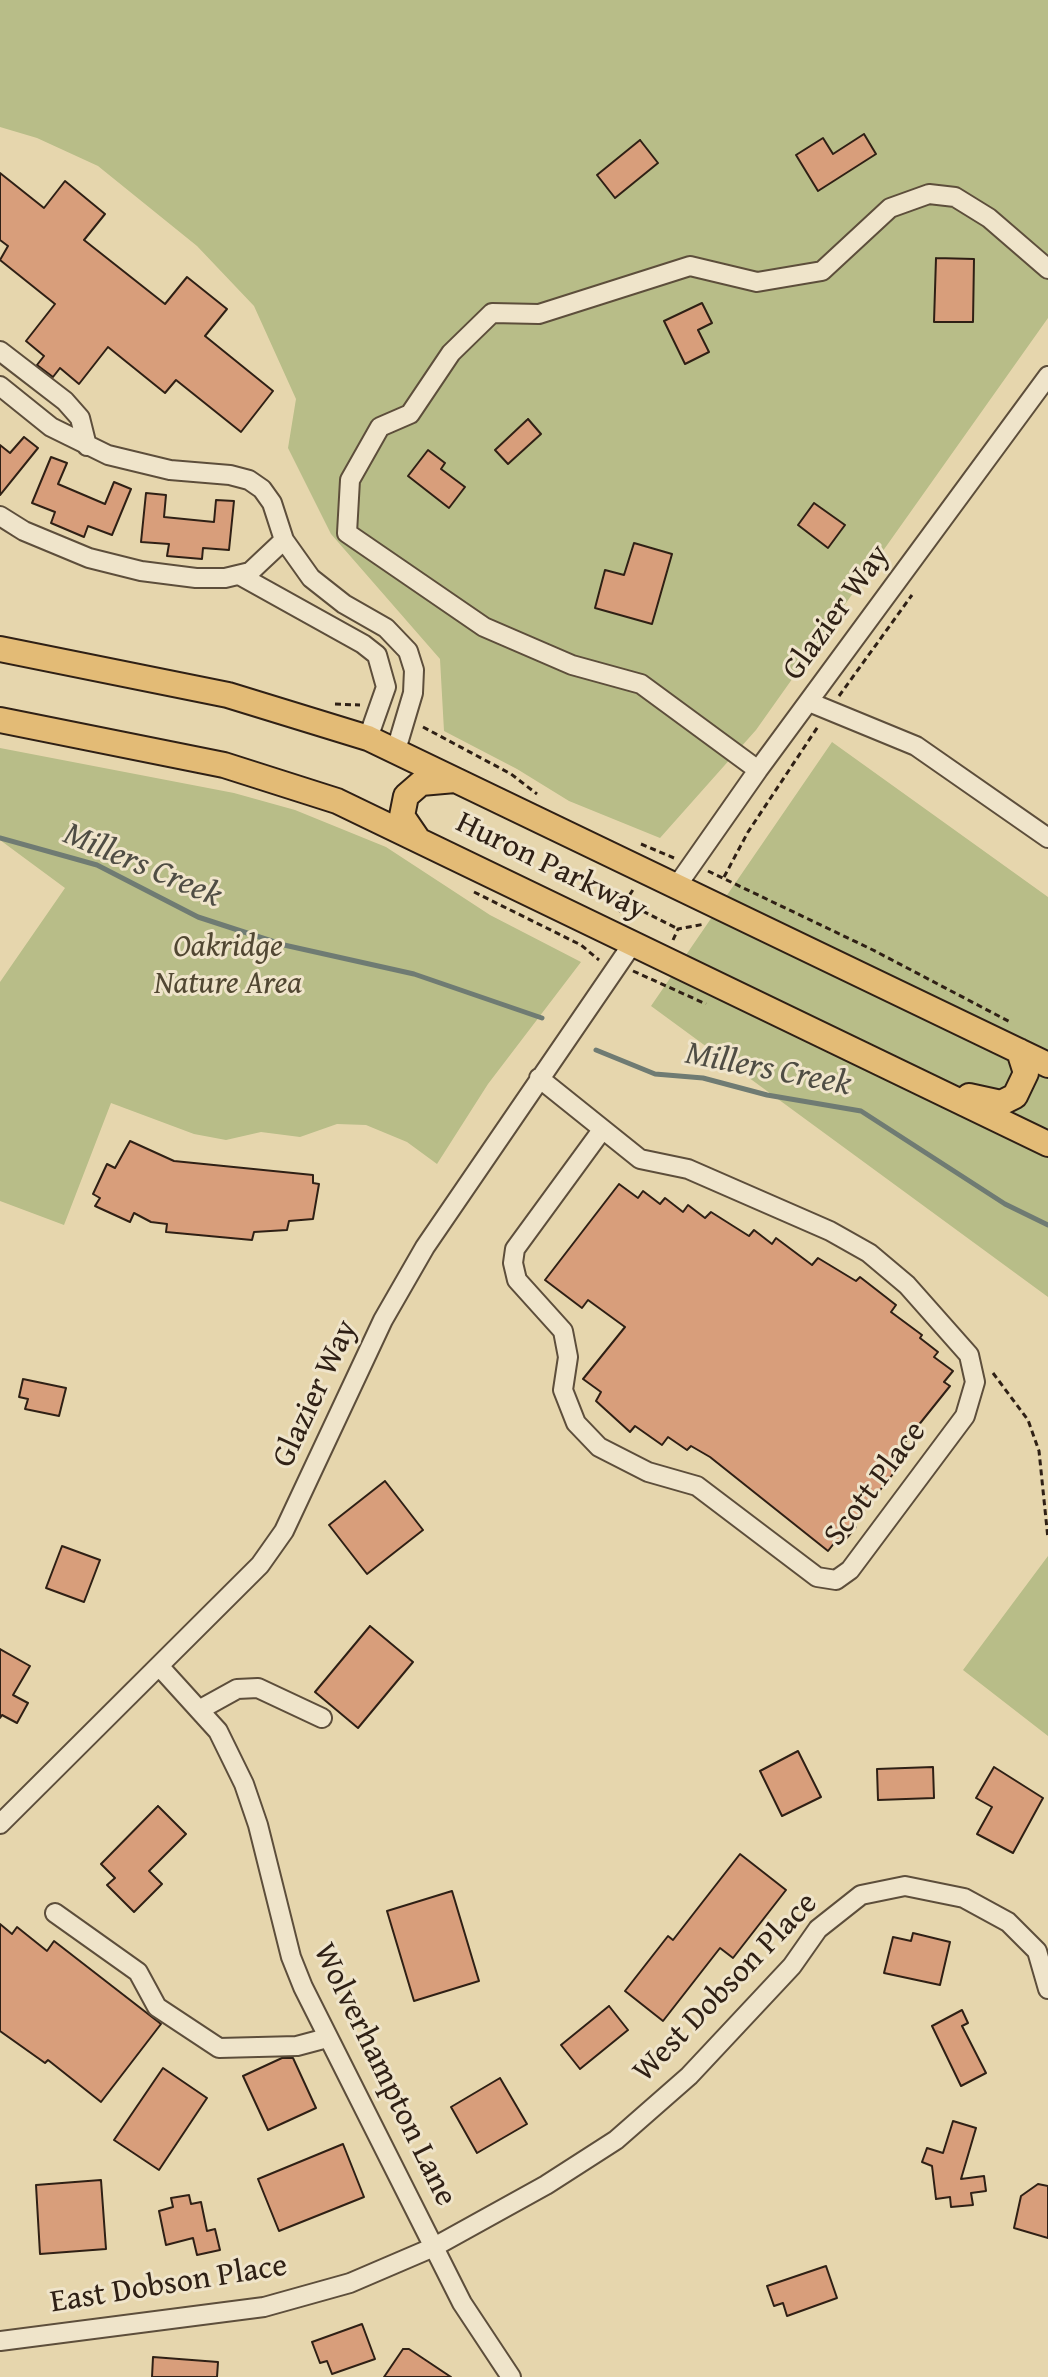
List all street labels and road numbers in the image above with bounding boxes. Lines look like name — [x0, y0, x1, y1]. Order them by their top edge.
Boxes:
street label: Glazier Way — [775, 538, 899, 688]
street label: Huron Parkway — [449, 804, 653, 930]
street label: Glazier Way — [265, 1314, 367, 1474]
street label: Scott Place — [817, 1414, 935, 1554]
street label: West Dobson Place — [626, 1885, 826, 2091]
street label: Wolverhampton Lane — [304, 1937, 464, 2213]
street label: East Dobson Place — [48, 2247, 290, 2323]

